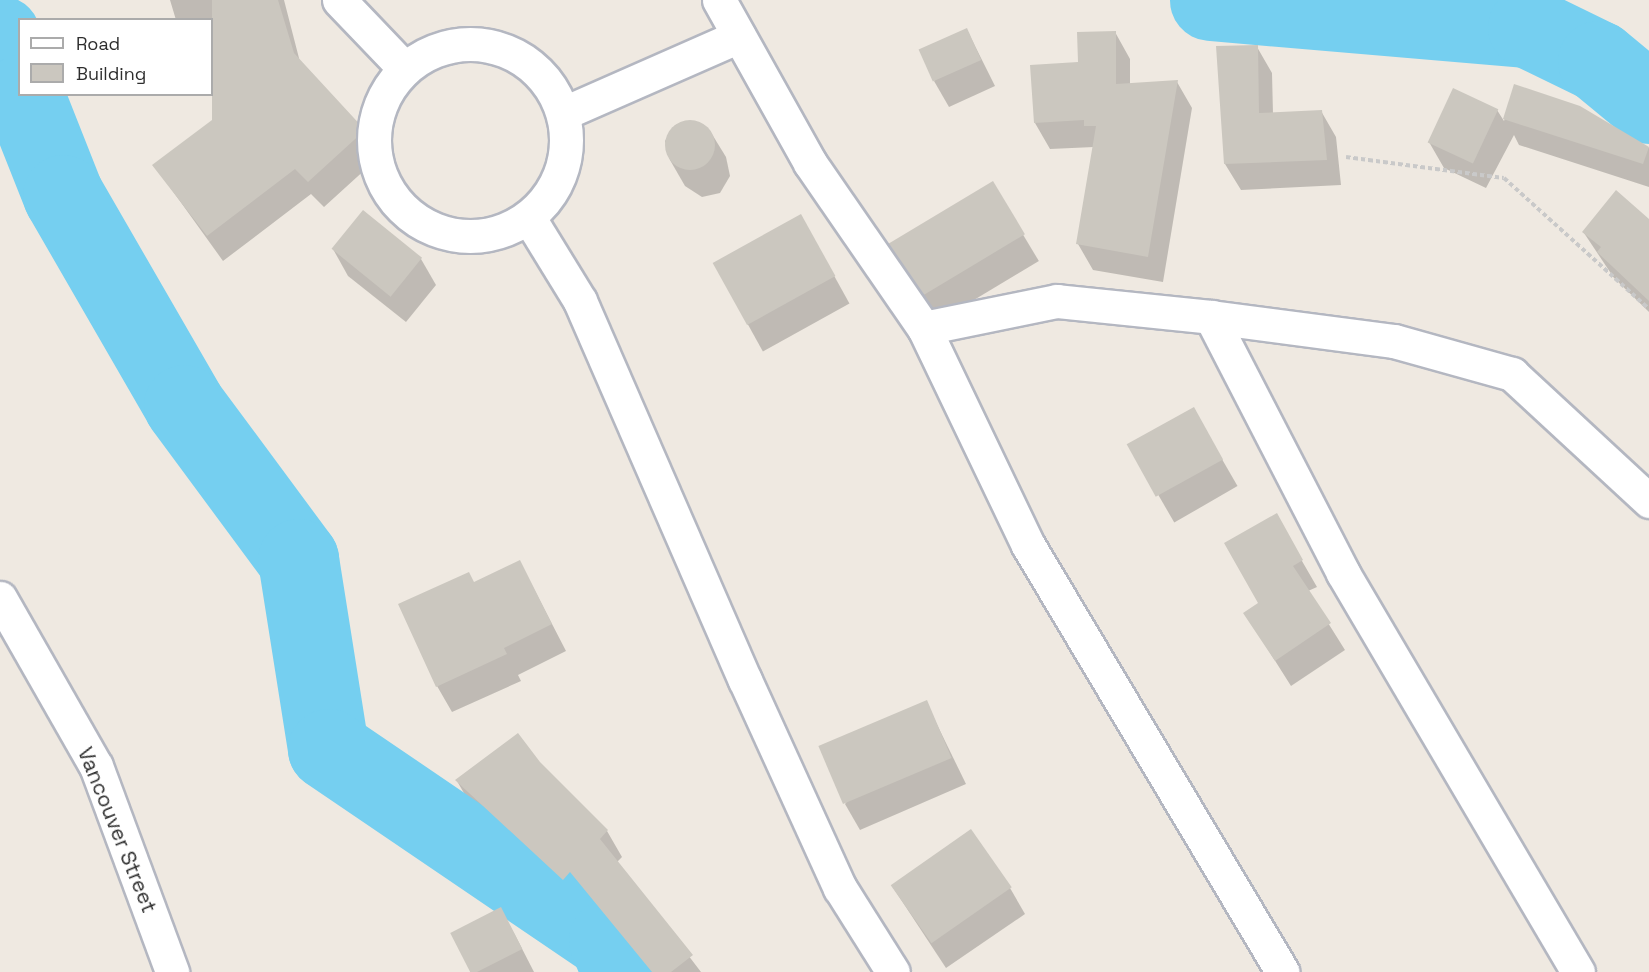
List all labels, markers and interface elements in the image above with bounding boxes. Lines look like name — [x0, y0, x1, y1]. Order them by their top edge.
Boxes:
legend — [18, 18, 213, 96]
text: Road — [76, 32, 120, 55]
text: Building — [76, 62, 146, 85]
street label: Vancouver Street — [72, 743, 162, 917]

